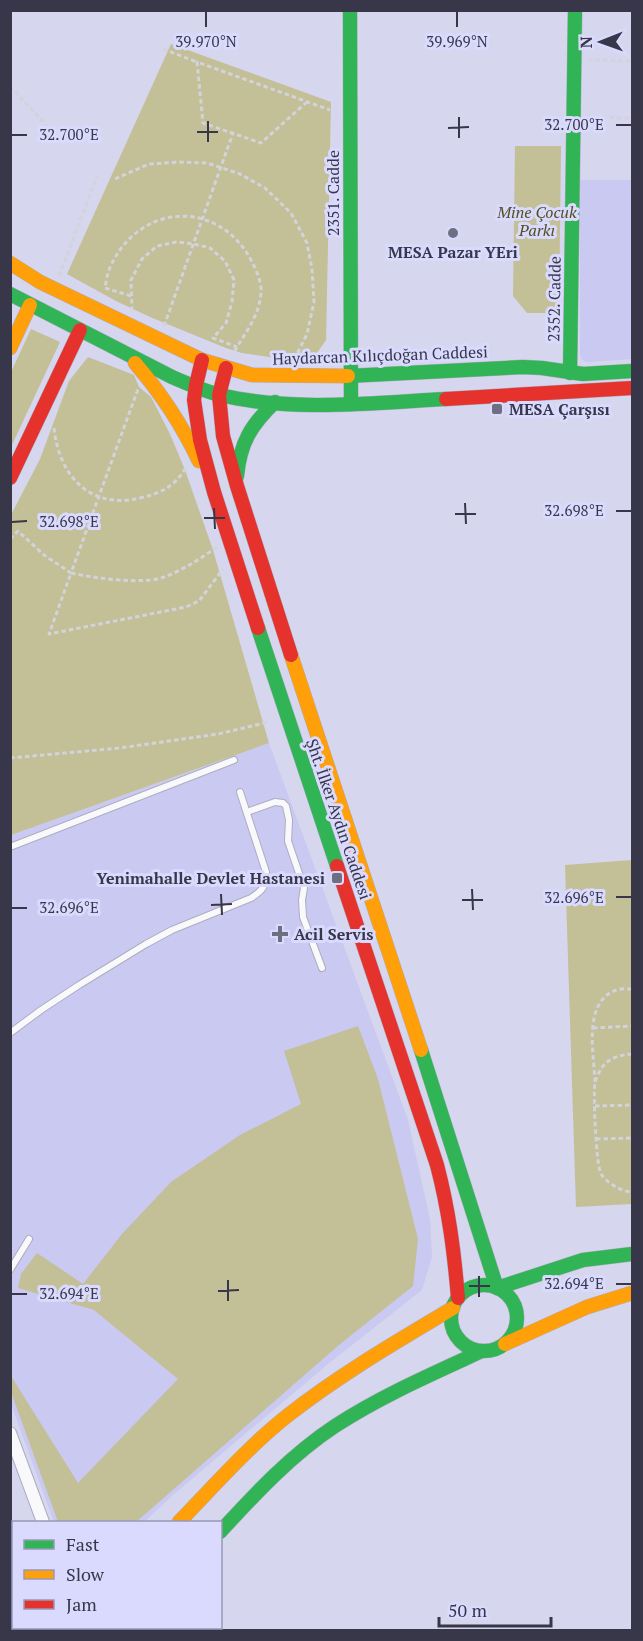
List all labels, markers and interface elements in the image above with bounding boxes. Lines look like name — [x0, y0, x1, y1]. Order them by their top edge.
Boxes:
north arrow — [571, 12, 631, 72]
text: 39.970°N — [175, 31, 237, 51]
text: 39.969°N — [426, 31, 488, 51]
text: N — [575, 36, 597, 49]
text: 32.700°E — [544, 114, 604, 134]
text: 32.700°E — [39, 124, 99, 144]
street label: 2351. Cadde — [322, 150, 344, 236]
park label: Mine Çocuk Parkı — [496, 201, 577, 241]
marker: MESA Pazar YEri — [446, 226, 460, 240]
place label: MESA Pazar YEri — [388, 241, 518, 263]
street label: 2352. Cadde — [542, 256, 566, 342]
street label: Haydarcan Kılıçdoğan Caddesi — [272, 340, 488, 370]
place label: MESA Çarşısı — [509, 398, 610, 420]
marker: MESA Çarşısı — [490, 402, 504, 416]
text: 32.698°E — [544, 500, 604, 520]
text: 32.698°E — [39, 511, 99, 531]
street label: Şht. İlker Aydın Caddesi — [301, 736, 377, 903]
place label: Yenimahalle Devlet Hastanesi — [96, 867, 325, 889]
marker: Yenimahalle Devlet Hastanesi — [330, 871, 344, 885]
text: 32.696°E — [544, 887, 604, 907]
text: 32.696°E — [39, 897, 99, 917]
place label: Acil Servis — [294, 923, 374, 945]
marker: Acil Servis — [271, 925, 289, 943]
text: 32.694°E — [544, 1273, 604, 1293]
text: 32.694°E — [39, 1283, 99, 1303]
legend — [12, 1521, 222, 1629]
text: Fast — [66, 1532, 100, 1556]
text: Slow — [66, 1562, 105, 1586]
scale bar — [439, 1590, 552, 1628]
text: Jam — [66, 1592, 97, 1616]
text: 50 m — [448, 1598, 488, 1622]

